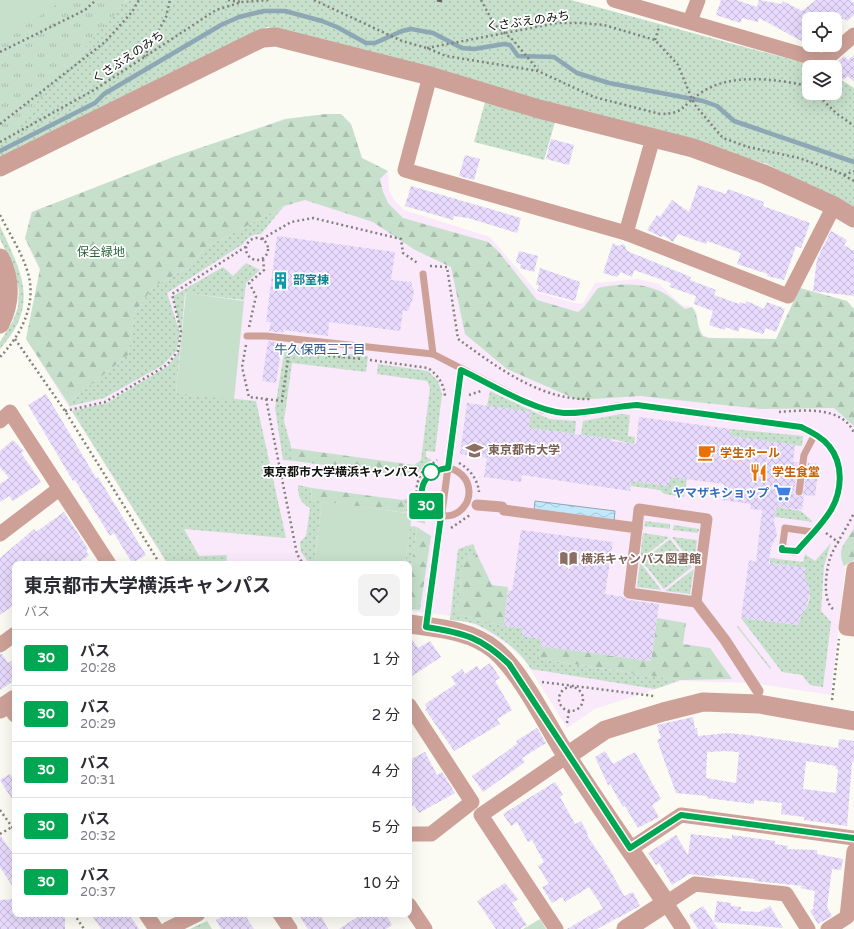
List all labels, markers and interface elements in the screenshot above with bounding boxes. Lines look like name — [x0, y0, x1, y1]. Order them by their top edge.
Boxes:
street label: くさぶえのみち — [485, 8, 571, 34]
map controls — [802, 12, 842, 100]
button: locate — [802, 12, 842, 52]
street label: くさぶえのみち — [89, 28, 167, 86]
button: layers — [802, 60, 842, 100]
park label: 保全緑地 — [77, 245, 125, 259]
building icon: 部室棟 — [270, 270, 290, 290]
place label: 部室棟 — [293, 273, 329, 287]
district label: 牛久保西三丁目 — [274, 342, 366, 358]
school or university icon: 東京都市大学 — [465, 440, 485, 460]
place label: 東京都市大学 — [488, 443, 560, 457]
cafe icon: 学生ホール — [697, 443, 717, 463]
place label: 学生ホール — [720, 446, 780, 460]
restaurant icon: 学生食堂 — [749, 462, 769, 482]
marker: 東京都市大学横浜キャンパス — [422, 463, 440, 481]
place label: 東京都市大学横浜キャンパス — [263, 465, 419, 479]
place label: 学生食堂 — [772, 465, 820, 479]
supermarket icon: ヤマザキショップ — [772, 483, 792, 503]
place label: ヤマザキショップ — [673, 486, 769, 500]
line badge: 30 — [408, 493, 444, 519]
text: 30 — [417, 497, 435, 514]
library icon: 横浜キャンパス図書館 — [558, 549, 578, 569]
place label: 横浜キャンパス図書館 — [581, 552, 701, 566]
button: heart — [358, 574, 400, 616]
text: 東京都市大学横浜キャンパス — [24, 575, 271, 597]
text: バス — [24, 604, 50, 620]
text: バス — [80, 642, 110, 660]
text: 30 — [37, 649, 55, 666]
text: 1 分 — [372, 650, 400, 668]
text: 20:28 — [80, 660, 116, 676]
text: バス — [80, 698, 110, 716]
text: 30 — [37, 705, 55, 722]
text: 2 分 — [372, 706, 400, 724]
text: 20:29 — [80, 716, 116, 732]
text: バス — [80, 754, 110, 772]
text: 30 — [37, 761, 55, 778]
text: 4 分 — [372, 762, 400, 780]
text: 20:31 — [80, 772, 116, 788]
text: バス — [80, 810, 110, 828]
text: 30 — [37, 817, 55, 834]
text: 5 分 — [372, 818, 400, 836]
text: 20:32 — [80, 828, 116, 844]
text: バス — [80, 866, 110, 884]
text: 30 — [37, 873, 55, 890]
text: 10 分 — [362, 874, 400, 892]
text: 20:37 — [80, 884, 116, 900]

